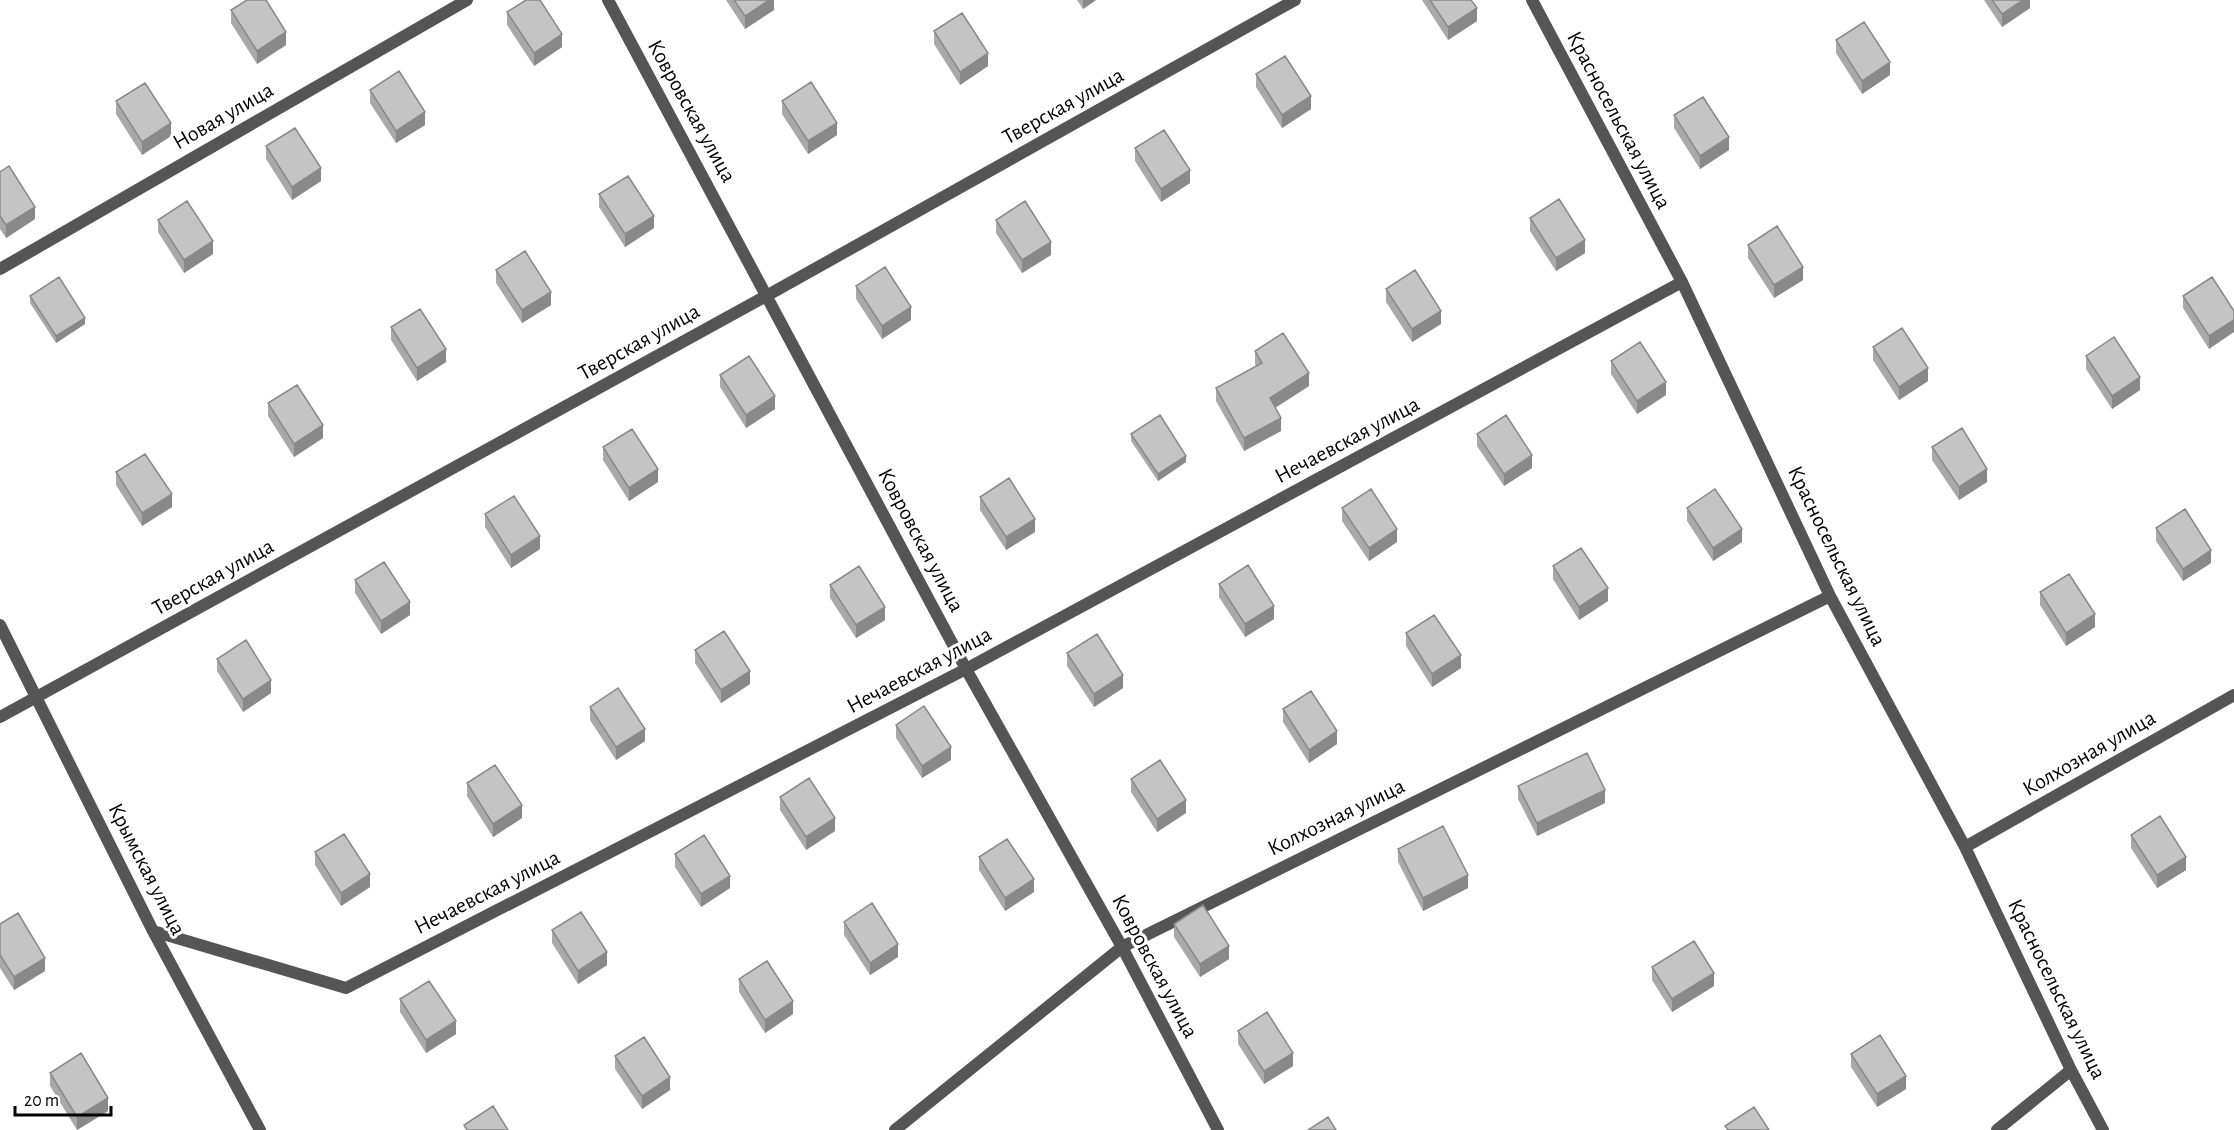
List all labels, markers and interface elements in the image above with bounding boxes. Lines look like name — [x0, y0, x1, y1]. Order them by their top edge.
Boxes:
street label: Красносельская улица — [1563, 28, 1675, 212]
street label: Ковровская улица — [644, 36, 740, 186]
street label: Тверская улица — [999, 64, 1127, 148]
street label: Новая улица — [169, 78, 277, 154]
street label: Тверская улица — [575, 300, 703, 384]
street label: Нечаевская улица — [1271, 393, 1423, 487]
street label: Красносельская улица — [1784, 462, 1890, 650]
street label: Ковровская улица — [874, 465, 968, 615]
street label: Тверская улица — [149, 535, 277, 619]
street label: Нечаевская улица — [843, 623, 995, 717]
street label: Колхозная улица — [2019, 706, 2159, 800]
street label: Колхозная улица — [1264, 774, 1408, 860]
street label: Крымская улица — [104, 799, 190, 939]
street label: Нечаевская улица — [411, 846, 563, 938]
street label: Ковровская улица — [1108, 891, 1202, 1041]
street label: Красносельская улица — [2004, 895, 2110, 1083]
scale bar — [15, 1079, 111, 1117]
text: 20 m — [24, 1092, 59, 1110]

